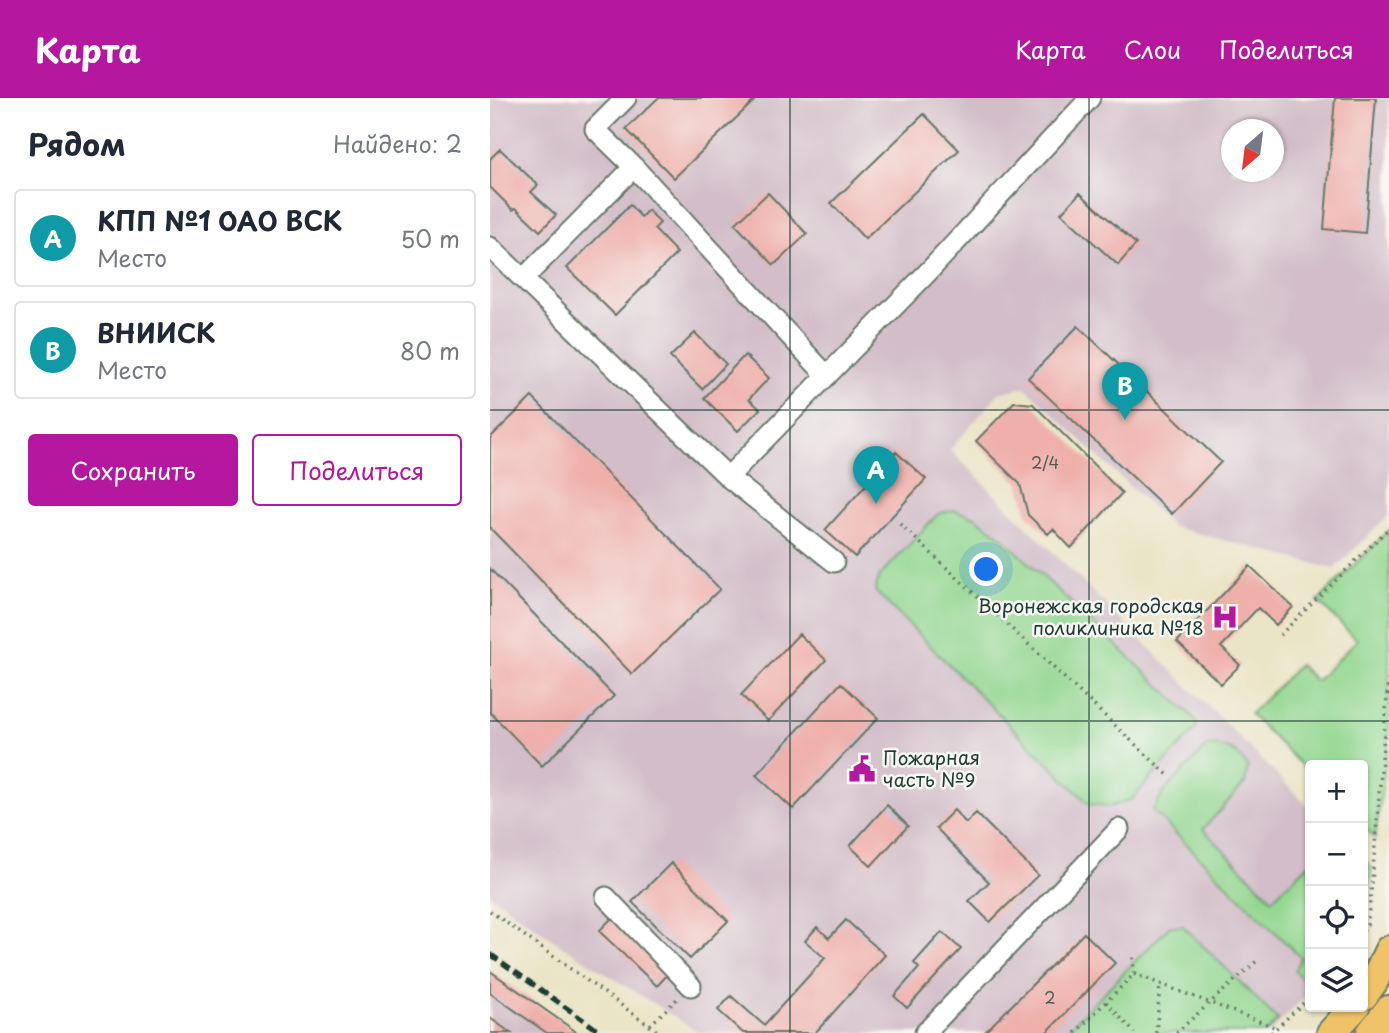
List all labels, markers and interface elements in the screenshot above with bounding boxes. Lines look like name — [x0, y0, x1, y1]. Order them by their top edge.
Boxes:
text: Карта — [35, 24, 141, 74]
text: Карта — [1015, 31, 1086, 67]
text: Слои — [1124, 31, 1181, 67]
text: Поделиться — [1219, 31, 1354, 67]
north arrow — [1221, 119, 1284, 182]
text: Рядом — [28, 121, 126, 166]
text: Найдено: 2 — [333, 126, 462, 161]
text: КПП №1 ОАО ВСК — [97, 201, 342, 240]
text: A — [44, 221, 62, 256]
text: 50 m — [400, 221, 460, 256]
text: Место — [97, 240, 167, 275]
text: ВНИИСК — [97, 313, 215, 352]
text: B — [45, 333, 61, 368]
text: 80 m — [400, 333, 460, 368]
text: Место — [97, 352, 167, 387]
pin: B — [1102, 362, 1148, 420]
button: Сохранить — [28, 434, 238, 506]
button: Поделиться — [252, 434, 462, 506]
pin: A — [853, 446, 899, 504]
house number: 2/4 — [1031, 450, 1059, 474]
your location — [969, 552, 1003, 586]
place label: Воронежская городская поликлиника №18 — [978, 591, 1204, 641]
hospital icon: Воронежская городская поликлиника №18 — [1210, 602, 1240, 632]
place label: Пожарная часть №9 — [883, 743, 980, 793]
public building icon: Пожарная часть №9 — [847, 754, 877, 784]
map controls — [1305, 760, 1368, 1012]
button: + — [1305, 760, 1368, 823]
button: − — [1305, 823, 1368, 886]
button: locate — [1305, 886, 1368, 949]
button: layers — [1305, 949, 1368, 1012]
house number: 2 — [1044, 985, 1056, 1009]

